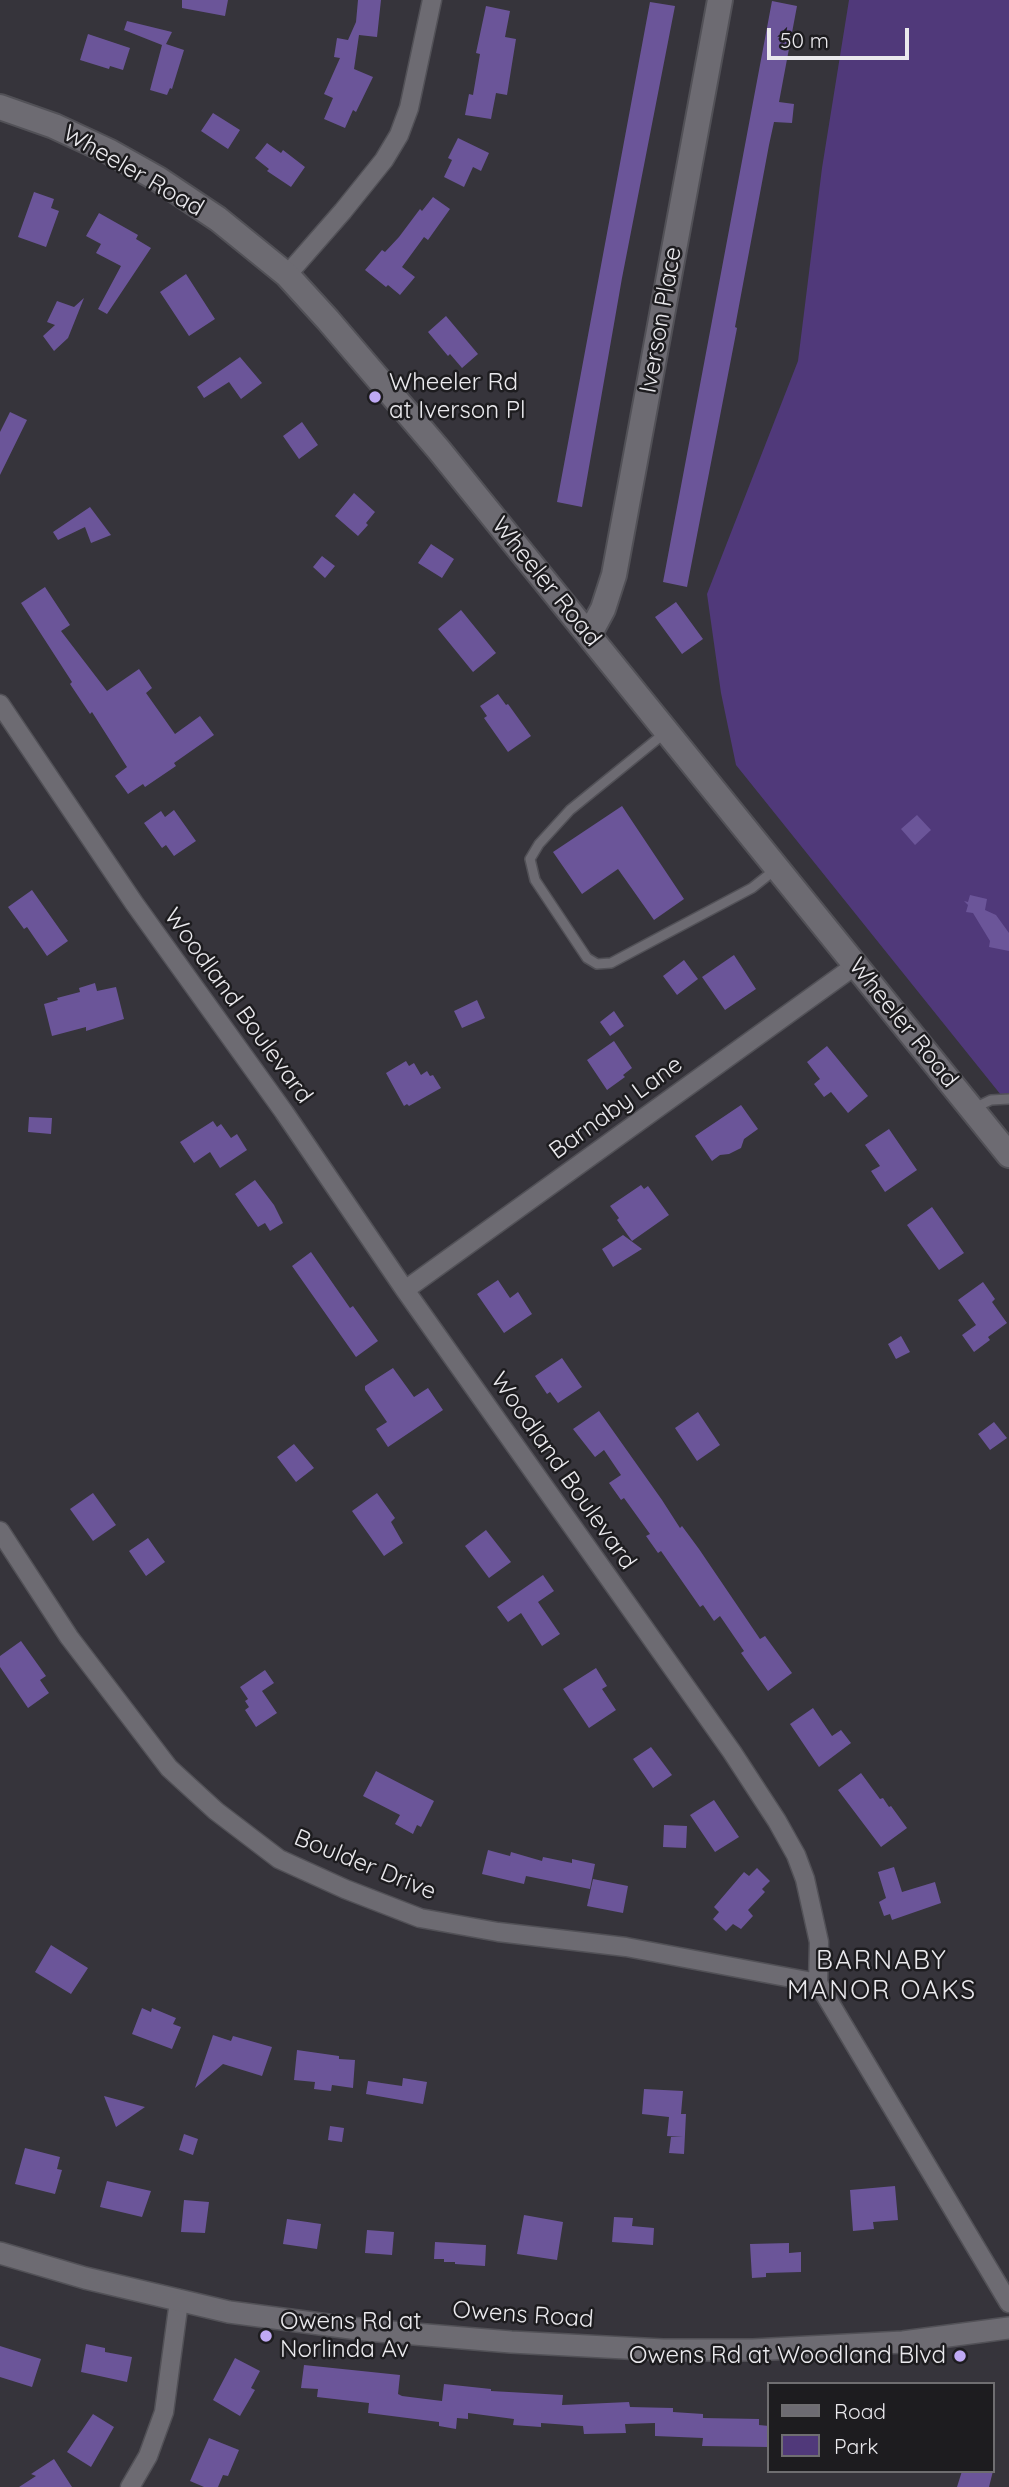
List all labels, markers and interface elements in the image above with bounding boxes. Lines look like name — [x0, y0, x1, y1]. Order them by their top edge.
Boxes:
scale bar — [771, 14, 913, 58]
text: 50 m — [780, 27, 829, 53]
street label: Wheeler Road — [57, 119, 209, 223]
street label: Iverson Place — [634, 245, 688, 395]
place label: Wheeler Rd at Iverson Pl — [389, 369, 526, 425]
marker: Wheeler Rd at Iverson Pl — [367, 389, 383, 405]
street label: Wheeler Road — [485, 511, 607, 653]
street label: Woodland Boulevard — [157, 903, 319, 1109]
street label: Wheeler Road — [842, 952, 964, 1094]
street label: Barnaby Lane — [544, 1050, 688, 1166]
street label: Woodland Boulevard — [484, 1367, 642, 1575]
street label: Boulder Drive — [290, 1823, 440, 1907]
district label: BARNABY MANOR OAKS — [788, 1945, 976, 2007]
street label: Owens Road — [452, 2296, 594, 2334]
place label: Owens Rd at Norlinda Av — [280, 2308, 421, 2364]
marker: Owens Rd at Norlinda Av — [258, 2328, 274, 2344]
place label: Owens Rd at Woodland Blvd — [629, 2342, 946, 2370]
marker: Owens Rd at Woodland Blvd — [952, 2348, 968, 2364]
legend — [768, 2382, 995, 2473]
text: Road — [834, 2398, 886, 2424]
text: Park — [834, 2433, 878, 2459]

